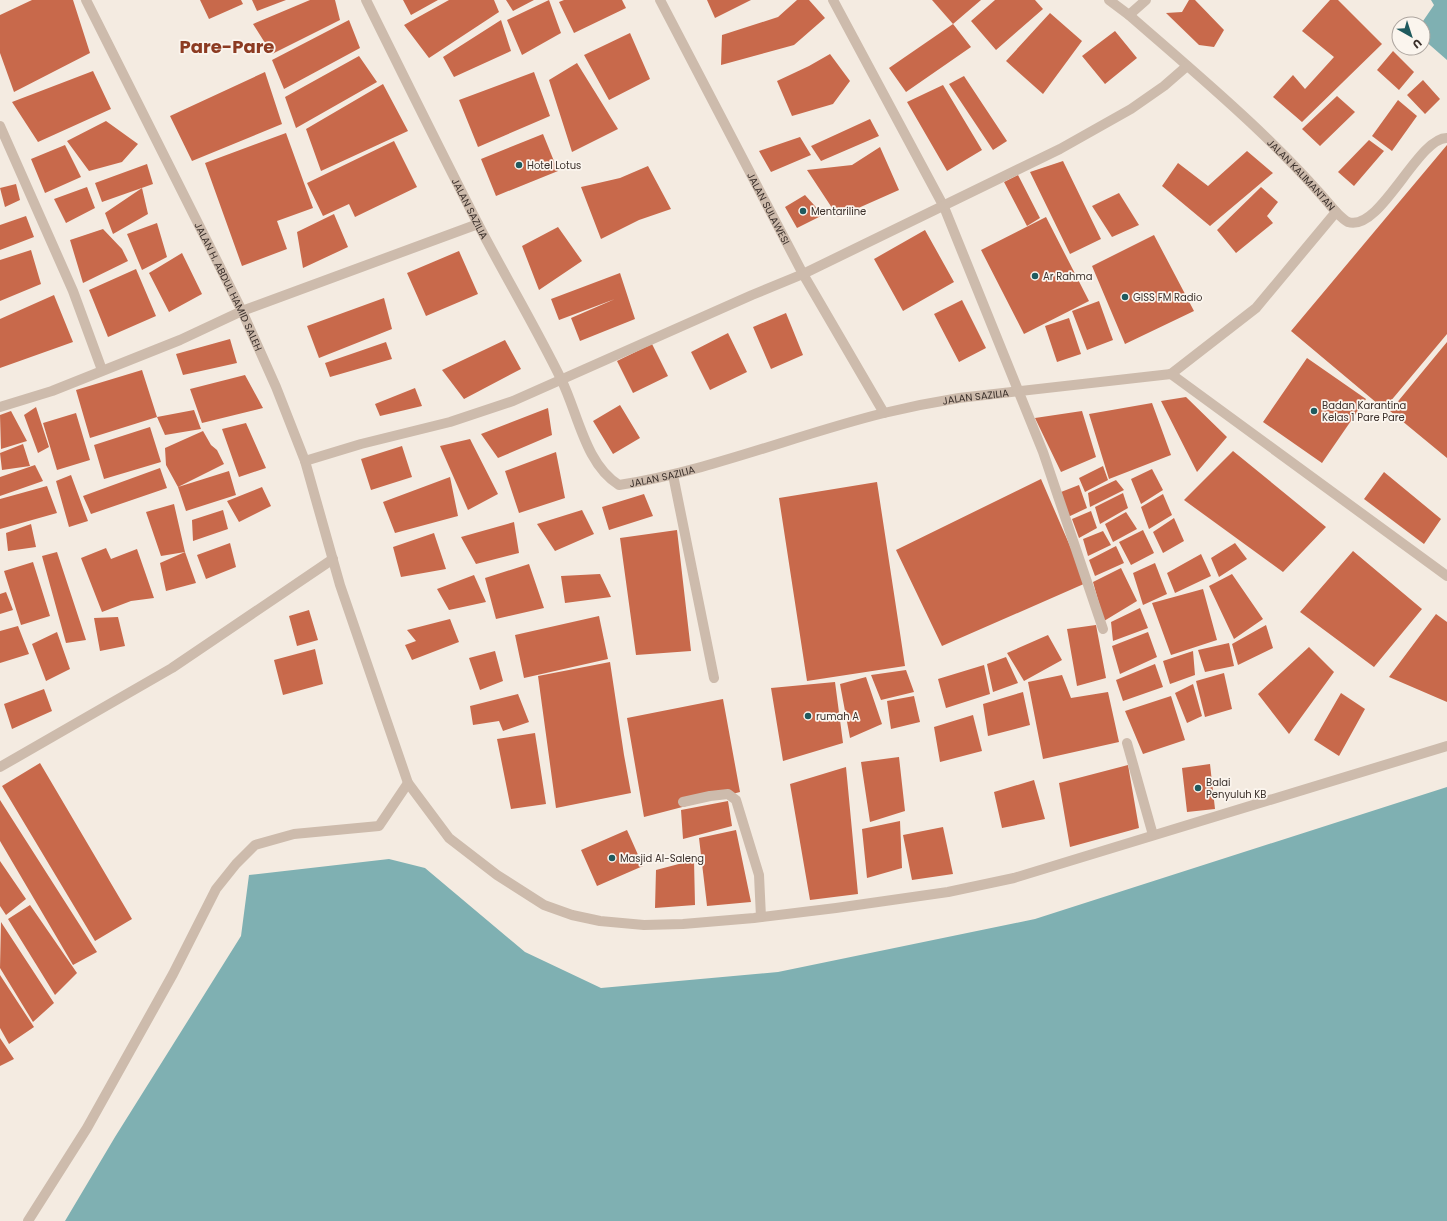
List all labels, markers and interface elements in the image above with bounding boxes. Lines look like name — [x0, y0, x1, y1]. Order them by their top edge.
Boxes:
north arrow — [1391, 16, 1431, 56]
district label: Pare-Pare — [180, 34, 274, 59]
text: U — [1409, 35, 1425, 53]
street label: JALAN KALIMANTAN — [1263, 135, 1339, 214]
place label: Hotel Lotus — [527, 158, 581, 173]
marker: Hotel Lotus — [514, 160, 524, 170]
street label: JALAN SULAWESI — [743, 170, 793, 247]
street label: JALAN SAZILIA — [448, 176, 492, 242]
place label: Mentariline — [811, 204, 866, 219]
marker: Mentariline — [798, 206, 808, 216]
street label: JALAN H. ABDUL HAMID SALEH — [191, 220, 266, 354]
place label: Ar Rahma — [1043, 269, 1092, 284]
marker: Ar Rahma — [1030, 271, 1040, 281]
place label: GISS FM Radio — [1133, 290, 1202, 305]
marker: GISS FM Radio — [1120, 292, 1130, 302]
street label: JALAN SAZILIA — [941, 385, 1010, 409]
place label: Badan Karantina Kelas 1 Pare Pare — [1322, 398, 1406, 425]
marker: Badan Karantina Kelas 1 Pare Pare — [1309, 406, 1319, 416]
street label: JALAN SAZILIA — [628, 462, 697, 491]
place label: rumah A — [816, 709, 859, 724]
marker: rumah A — [803, 711, 813, 721]
place label: Balai Penyuluh KB — [1206, 775, 1266, 802]
marker: Balai Penyuluh KB — [1193, 783, 1203, 793]
place label: Masjid Al-Saleng — [620, 851, 704, 866]
marker: Masjid Al-Saleng — [607, 853, 617, 863]

